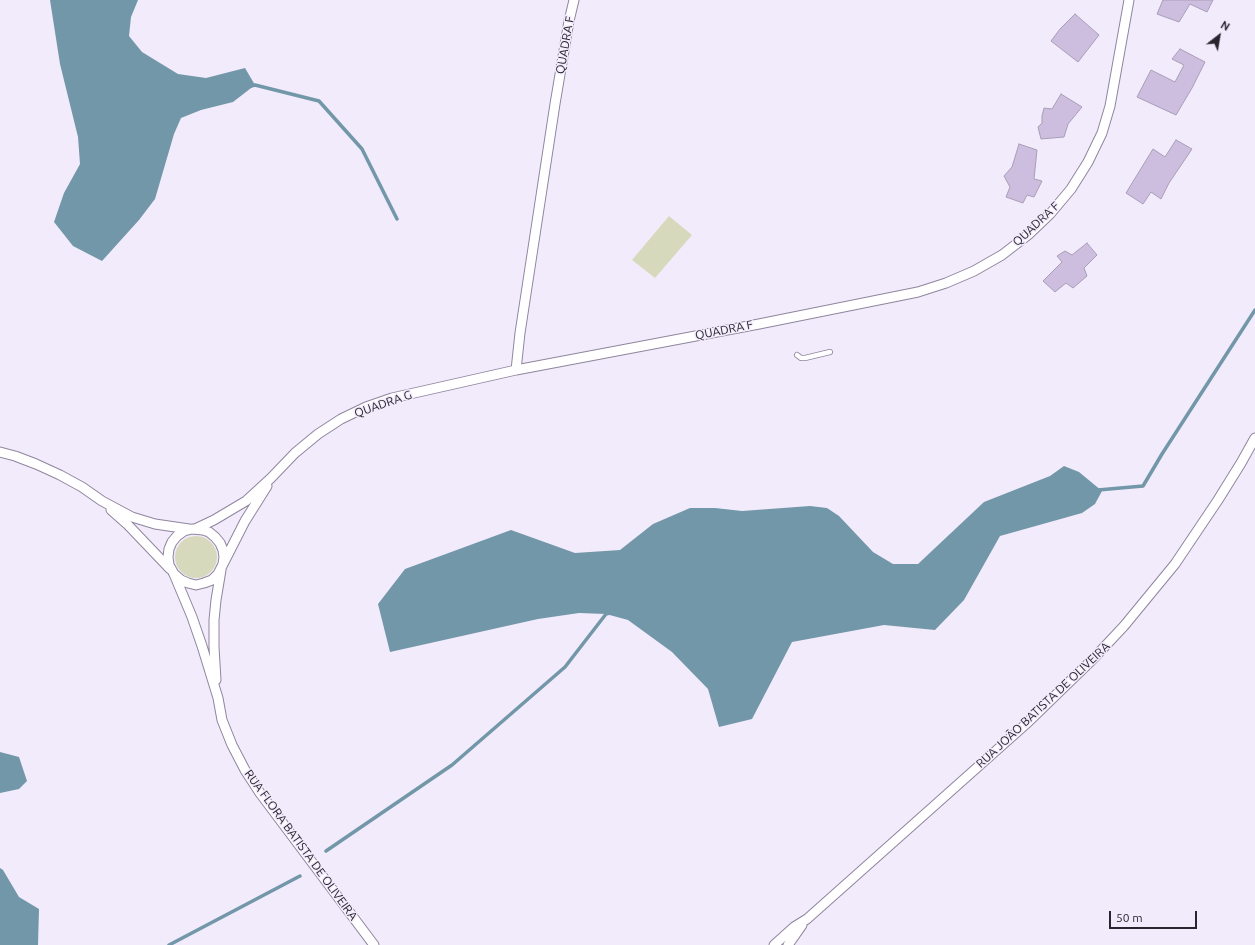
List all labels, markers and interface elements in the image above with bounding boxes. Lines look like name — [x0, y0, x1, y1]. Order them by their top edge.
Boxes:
street label: QUADRA F — [553, 15, 577, 75]
north arrow — [1199, 16, 1239, 56]
text: N — [1219, 18, 1232, 33]
street label: QUADRA F — [1010, 199, 1062, 249]
street label: QUADRA F — [694, 317, 754, 343]
street label: QUADRA G — [352, 387, 414, 421]
street label: RUA JOÃO BATISTA DE OLIVEIRA — [973, 639, 1113, 771]
street label: RUA FLORA BATISTA DE OLIVEIRA — [241, 767, 361, 923]
scale bar — [1111, 903, 1199, 929]
text: 50 m — [1116, 911, 1143, 924]

